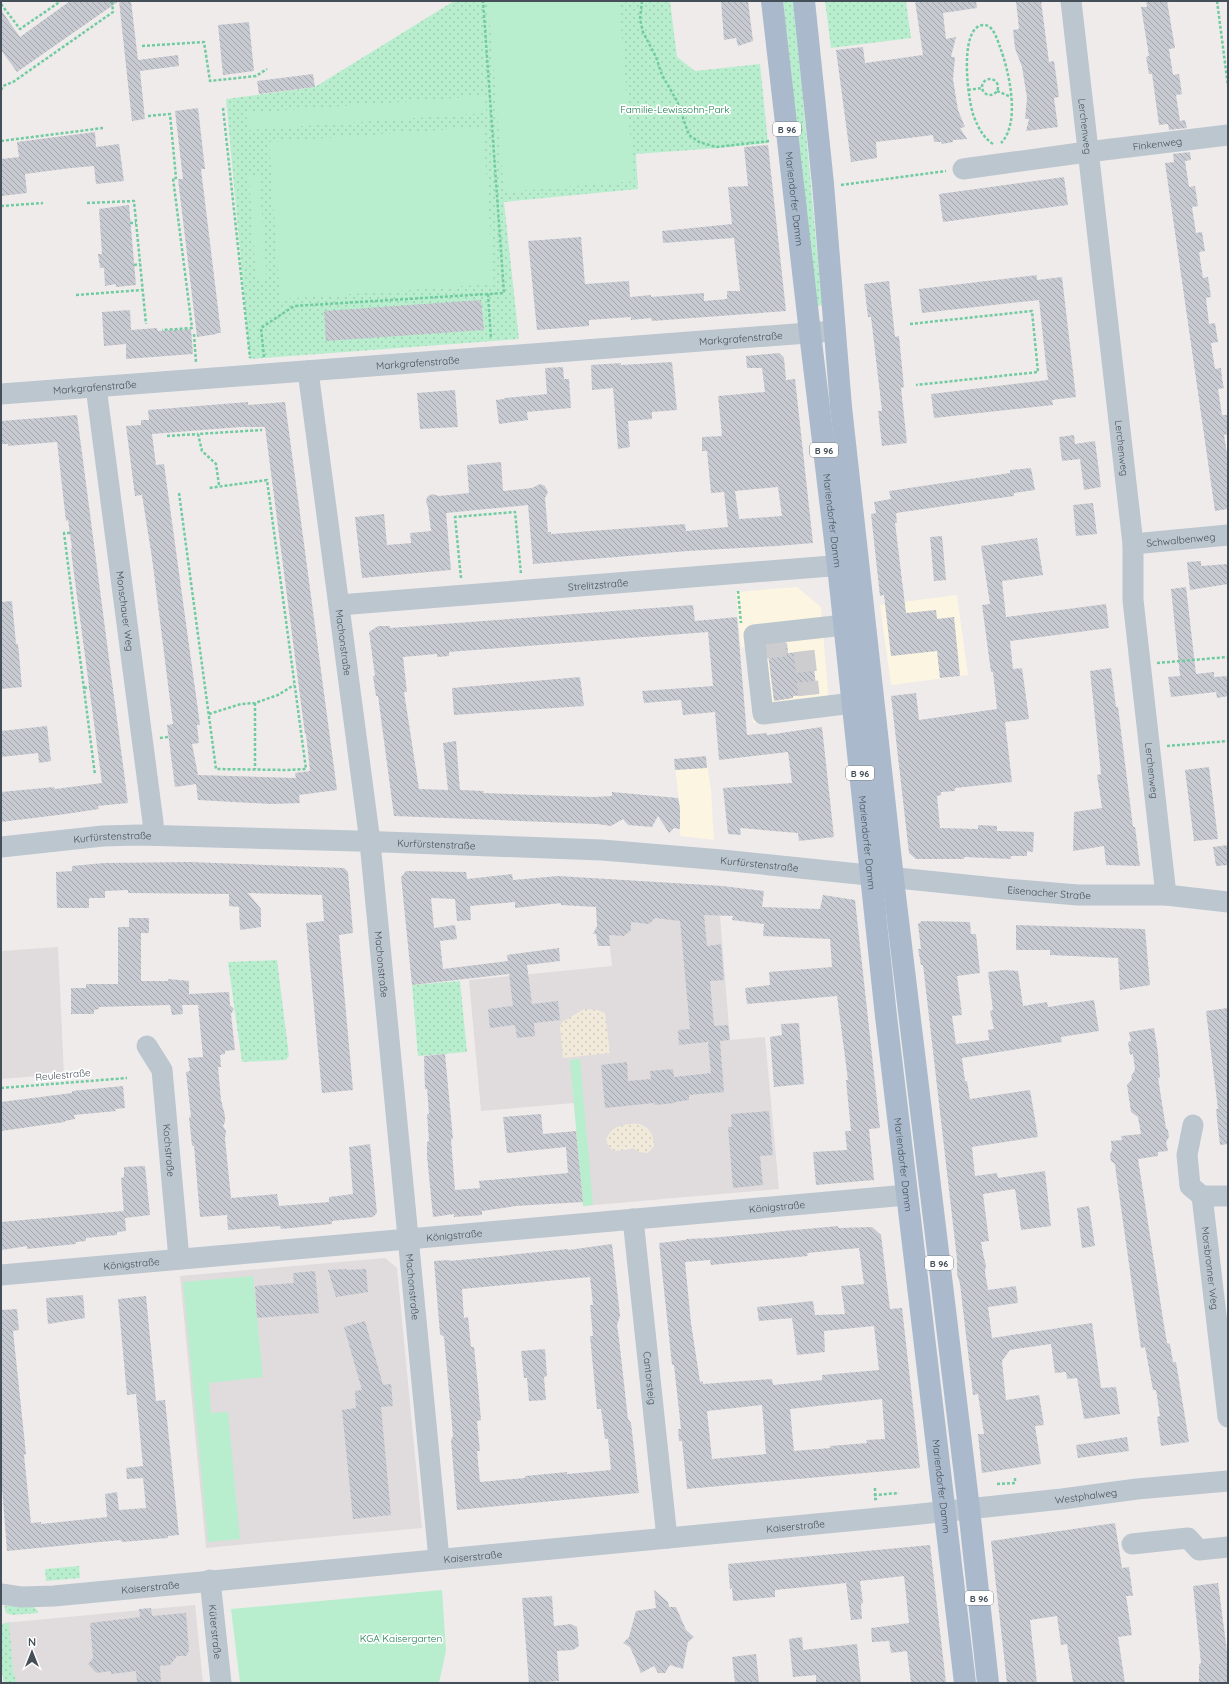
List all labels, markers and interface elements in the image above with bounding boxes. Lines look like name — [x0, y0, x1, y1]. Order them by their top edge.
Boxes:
street label: Lerchenweg — [1076, 97, 1095, 155]
park label: Familie-Lewissohn-Park — [620, 103, 730, 116]
road number: B 96 — [773, 122, 801, 136]
street label: Finkenweg — [1132, 134, 1183, 153]
street label: Mariendorfer Damm — [783, 151, 806, 247]
street label: Markgrafenstraße — [699, 328, 784, 348]
street label: Markgrafenstraße — [375, 353, 460, 372]
street label: Markgrafenstraße — [52, 377, 137, 397]
street label: Lerchenweg — [1112, 419, 1132, 477]
road number: B 96 — [810, 443, 838, 457]
street label: Mariendorfer Damm — [820, 473, 845, 568]
street label: Schwalbenweg — [1146, 530, 1216, 549]
street label: Monschauer Weg — [114, 570, 137, 652]
street label: Strelitzstraße — [567, 576, 629, 593]
street label: Machonstraße — [333, 609, 355, 677]
street label: Lerchenweg — [1142, 742, 1162, 799]
road number: B 96 — [846, 766, 874, 780]
street label: Mariendorfer Damm — [856, 795, 879, 890]
street label: Kurfürstenstraße — [73, 828, 152, 846]
street label: Kurfürstenstraße — [397, 836, 476, 852]
street label: Kurfürstenstraße — [720, 853, 800, 874]
street label: Eisenacher Straße — [1007, 883, 1091, 902]
street label: Machonstraße — [372, 931, 391, 999]
street label: Reulestraße — [35, 1066, 92, 1084]
street label: Mariendorfer Damm — [892, 1117, 916, 1212]
street label: Kochstraße — [160, 1123, 178, 1178]
street label: Königstraße — [748, 1197, 806, 1215]
street label: Königstraße — [426, 1226, 483, 1244]
street label: Morsbronner Weg — [1199, 1226, 1222, 1311]
street label: Machonstraße — [403, 1253, 423, 1321]
street label: Königstraße — [103, 1254, 161, 1272]
road number: B 96 — [925, 1256, 953, 1270]
street label: Cantorsteig — [641, 1351, 659, 1405]
street label: Mariendorfer Damm — [930, 1439, 954, 1534]
street label: Westphalweg — [1054, 1485, 1118, 1506]
street label: Kaiserstraße — [766, 1517, 826, 1535]
street label: Kaiserstraße — [443, 1547, 503, 1566]
street label: Kaiserstraße — [120, 1578, 181, 1596]
road number: B 96 — [965, 1591, 993, 1605]
street label: Küterstraße — [206, 1604, 225, 1660]
north arrow — [12, 1632, 52, 1672]
park label: KGA Kaisergarten — [360, 1632, 442, 1645]
text: N — [28, 1635, 36, 1649]

